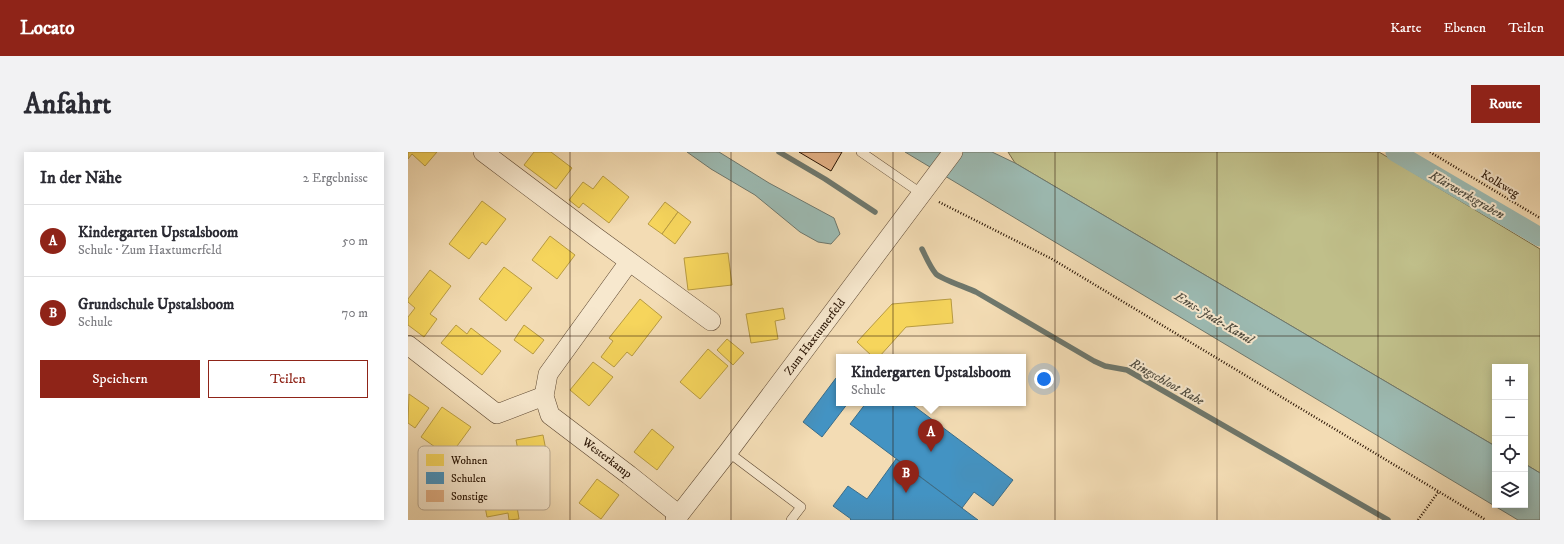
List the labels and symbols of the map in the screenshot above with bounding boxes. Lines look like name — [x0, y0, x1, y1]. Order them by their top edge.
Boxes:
water label: Klärwerksgraben — [1426, 167, 1507, 223]
street label: Kolkweg — [1478, 167, 1522, 201]
water label: Ems-Jade-Kanal — [1171, 288, 1258, 349]
street label: Zum Haxtumerfeld — [781, 296, 849, 378]
water label: Ringschloot Rahe — [1126, 355, 1207, 409]
your location — [1034, 369, 1054, 389]
pin: A — [918, 419, 944, 452]
street label: Westerkamp — [578, 434, 635, 482]
legend — [418, 446, 550, 510]
text: Wohnen — [450, 454, 488, 468]
pin: B — [893, 460, 919, 493]
text: Schulen — [451, 472, 486, 486]
text: Sonstige — [451, 490, 488, 504]

